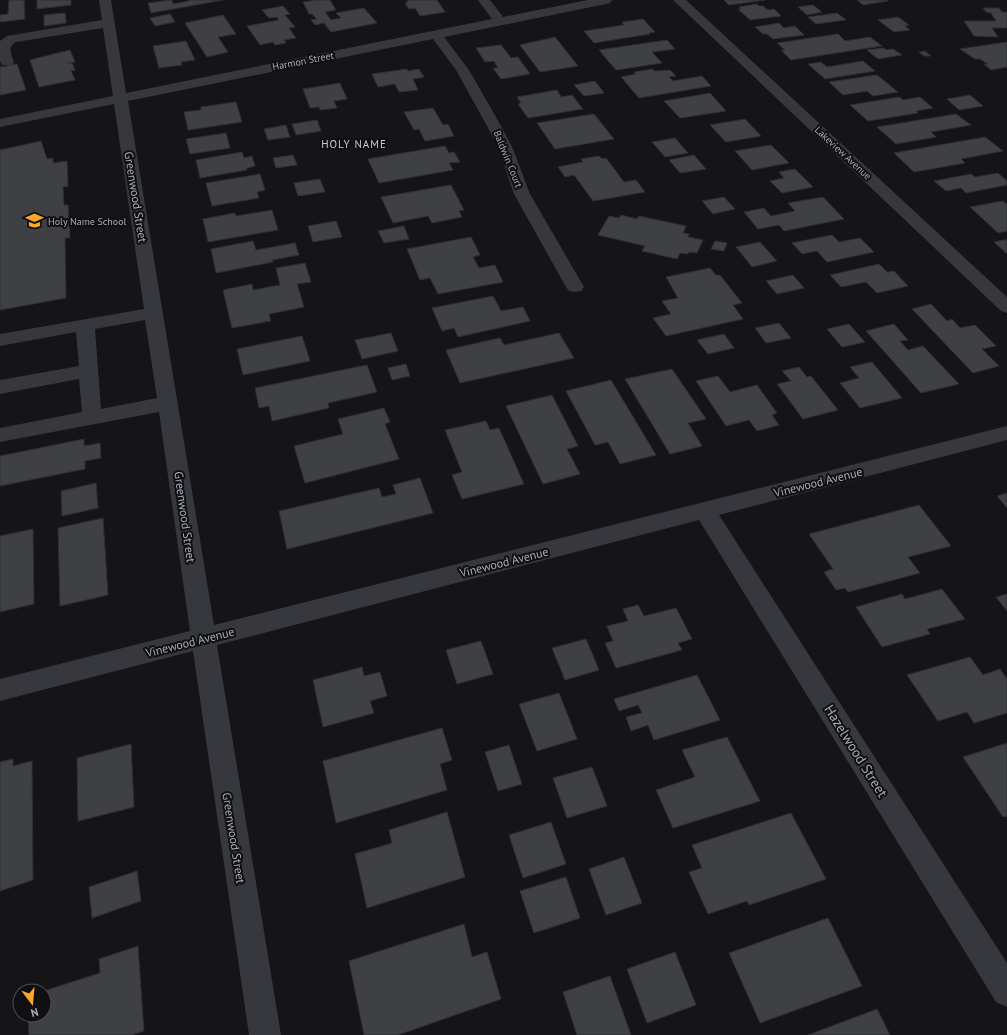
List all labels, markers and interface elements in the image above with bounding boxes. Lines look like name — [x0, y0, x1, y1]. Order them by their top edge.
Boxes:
street label: Harmon Street — [271, 49, 335, 73]
street label: Lakeview Avenue — [812, 123, 874, 183]
street label: Baldwin Court — [491, 129, 526, 190]
district label: HOLY NAME — [321, 137, 387, 151]
street label: Greenwood Street — [121, 150, 151, 244]
school or university icon: Holy Name School — [25, 211, 45, 231]
place label: Holy Name School — [48, 215, 127, 228]
street label: Vinewood Avenue — [771, 464, 864, 501]
street label: Greenwood Street — [171, 470, 199, 564]
street label: Vinewood Avenue — [457, 544, 550, 581]
street label: Vinewood Avenue — [143, 624, 236, 661]
street label: Hazelwood Street — [820, 701, 892, 801]
street label: Greenwood Street — [219, 791, 249, 885]
north arrow — [12, 983, 52, 1023]
text: N — [29, 1005, 40, 1020]

